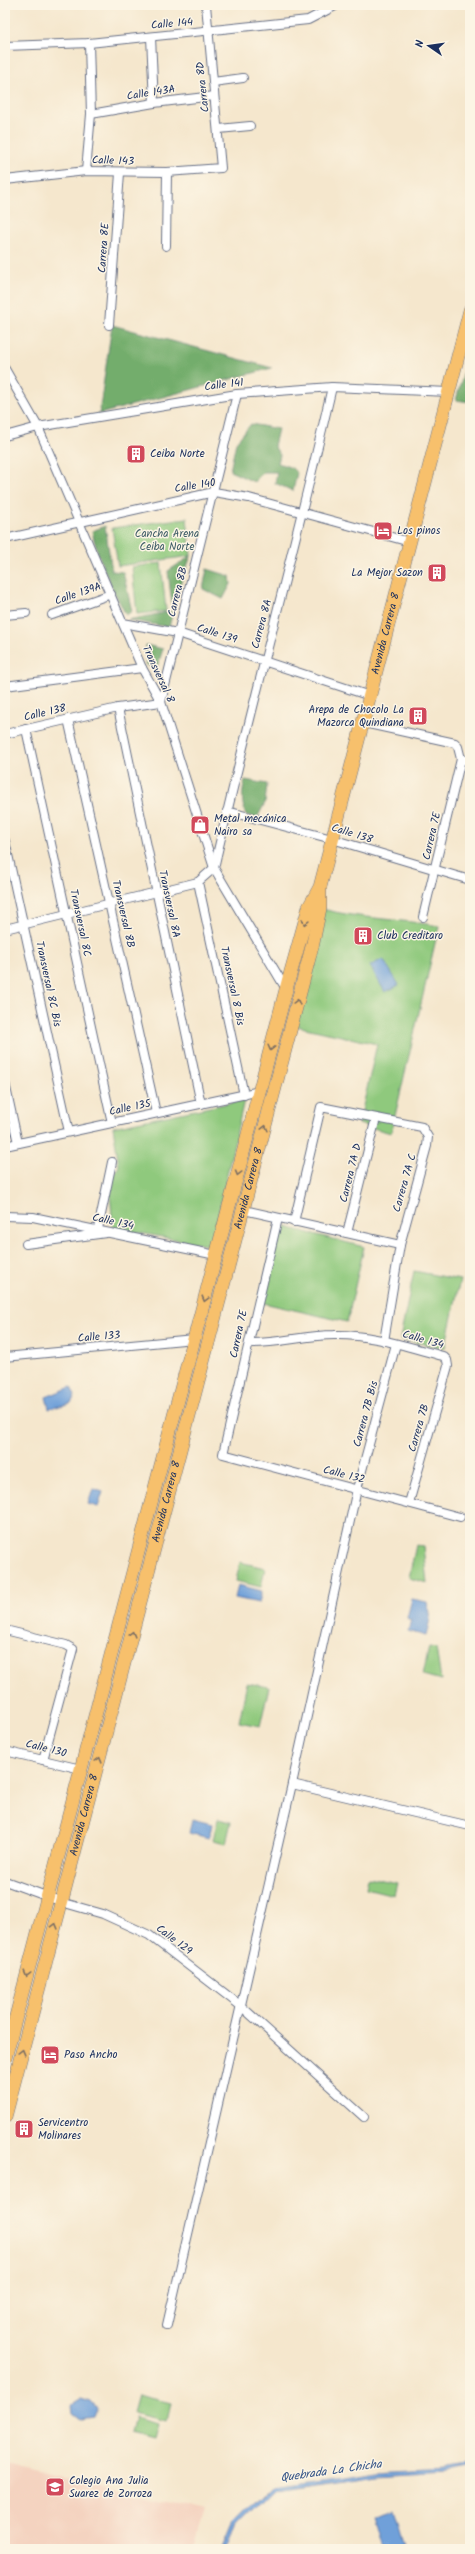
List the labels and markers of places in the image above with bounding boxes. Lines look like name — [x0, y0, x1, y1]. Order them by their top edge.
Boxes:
building icon: Ceiba Norte — [125, 443, 147, 465]
place label: Ceiba Norte — [150, 445, 205, 463]
hotel icon: Los pinos — [372, 520, 394, 542]
place label: Los pinos — [397, 522, 441, 540]
building icon: La Mejor Sazon — [426, 562, 448, 584]
place label: La Mejor Sazon — [351, 564, 423, 582]
place label: Arepa de Chocolo La Mazorca Quindiana — [308, 701, 404, 732]
building icon: Arepa de Chocolo La Mazorca Quindiana — [407, 705, 429, 727]
place label: Metal mecánica Nairo sa — [214, 810, 286, 841]
shop icon: Metal mecánica Nairo sa — [189, 814, 211, 836]
building icon: Club Creditaro — [352, 925, 374, 947]
place label: Club Creditaro — [377, 927, 443, 945]
hotel icon: Paso Ancho — [39, 2044, 61, 2066]
place label: Paso Ancho — [64, 2046, 118, 2064]
place label: Servicentro Molinares — [38, 2114, 88, 2145]
building icon: Servicentro Molinares — [13, 2118, 35, 2140]
place label: Colegio Ana Julia Suarez de Zorroza — [69, 2472, 152, 2503]
school or university icon: Colegio Ana Julia Suarez de Zorroza — [44, 2476, 66, 2498]

